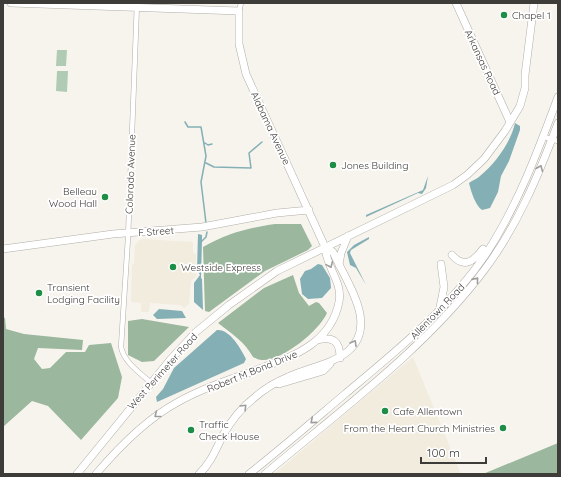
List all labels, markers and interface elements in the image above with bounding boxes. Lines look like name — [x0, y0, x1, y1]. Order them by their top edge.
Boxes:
place label: Chapel 1 — [512, 9, 551, 22]
marker: Chapel 1 — [499, 10, 509, 20]
street label: Arkansas Road — [462, 28, 503, 97]
street label: Alabama Avenue — [248, 90, 293, 167]
street label: Colorado Avenue — [123, 134, 138, 214]
place label: Jones Building — [341, 159, 408, 172]
marker: Jones Building — [328, 160, 338, 170]
one-way arrow — [536, 165, 544, 172]
place label: Belleau Wood Hall — [49, 185, 97, 210]
marker: Belleau Wood Hall — [100, 192, 110, 202]
street label: F Street — [138, 224, 175, 239]
place label: Westside Express — [181, 261, 261, 274]
one-way arrow — [325, 261, 333, 269]
marker: Westside Express — [168, 262, 178, 272]
one-way arrow — [471, 278, 478, 285]
place label: Transient Lodging Facility — [47, 281, 120, 306]
street label: Allentown Road — [407, 281, 467, 342]
marker: Transient Lodging Facility — [34, 288, 44, 298]
street label: West Perimeter Road — [125, 330, 200, 412]
one-way arrow — [349, 340, 356, 347]
street label: Robert M Bond Drive — [205, 347, 300, 396]
one-way arrow — [239, 404, 247, 412]
place label: Cafe Allentown — [393, 405, 462, 418]
marker: Cafe Allentown — [380, 406, 390, 416]
one-way arrow — [155, 411, 162, 418]
one-way arrow — [310, 417, 317, 424]
place label: Traffic Check House — [199, 418, 260, 443]
place label: From the Heart Church Ministries — [344, 422, 495, 435]
marker: From the Heart Church Ministries — [498, 423, 508, 433]
marker: Traffic Check House — [186, 425, 196, 435]
scale bar — [421, 439, 486, 465]
text: 100 m — [427, 445, 460, 460]

